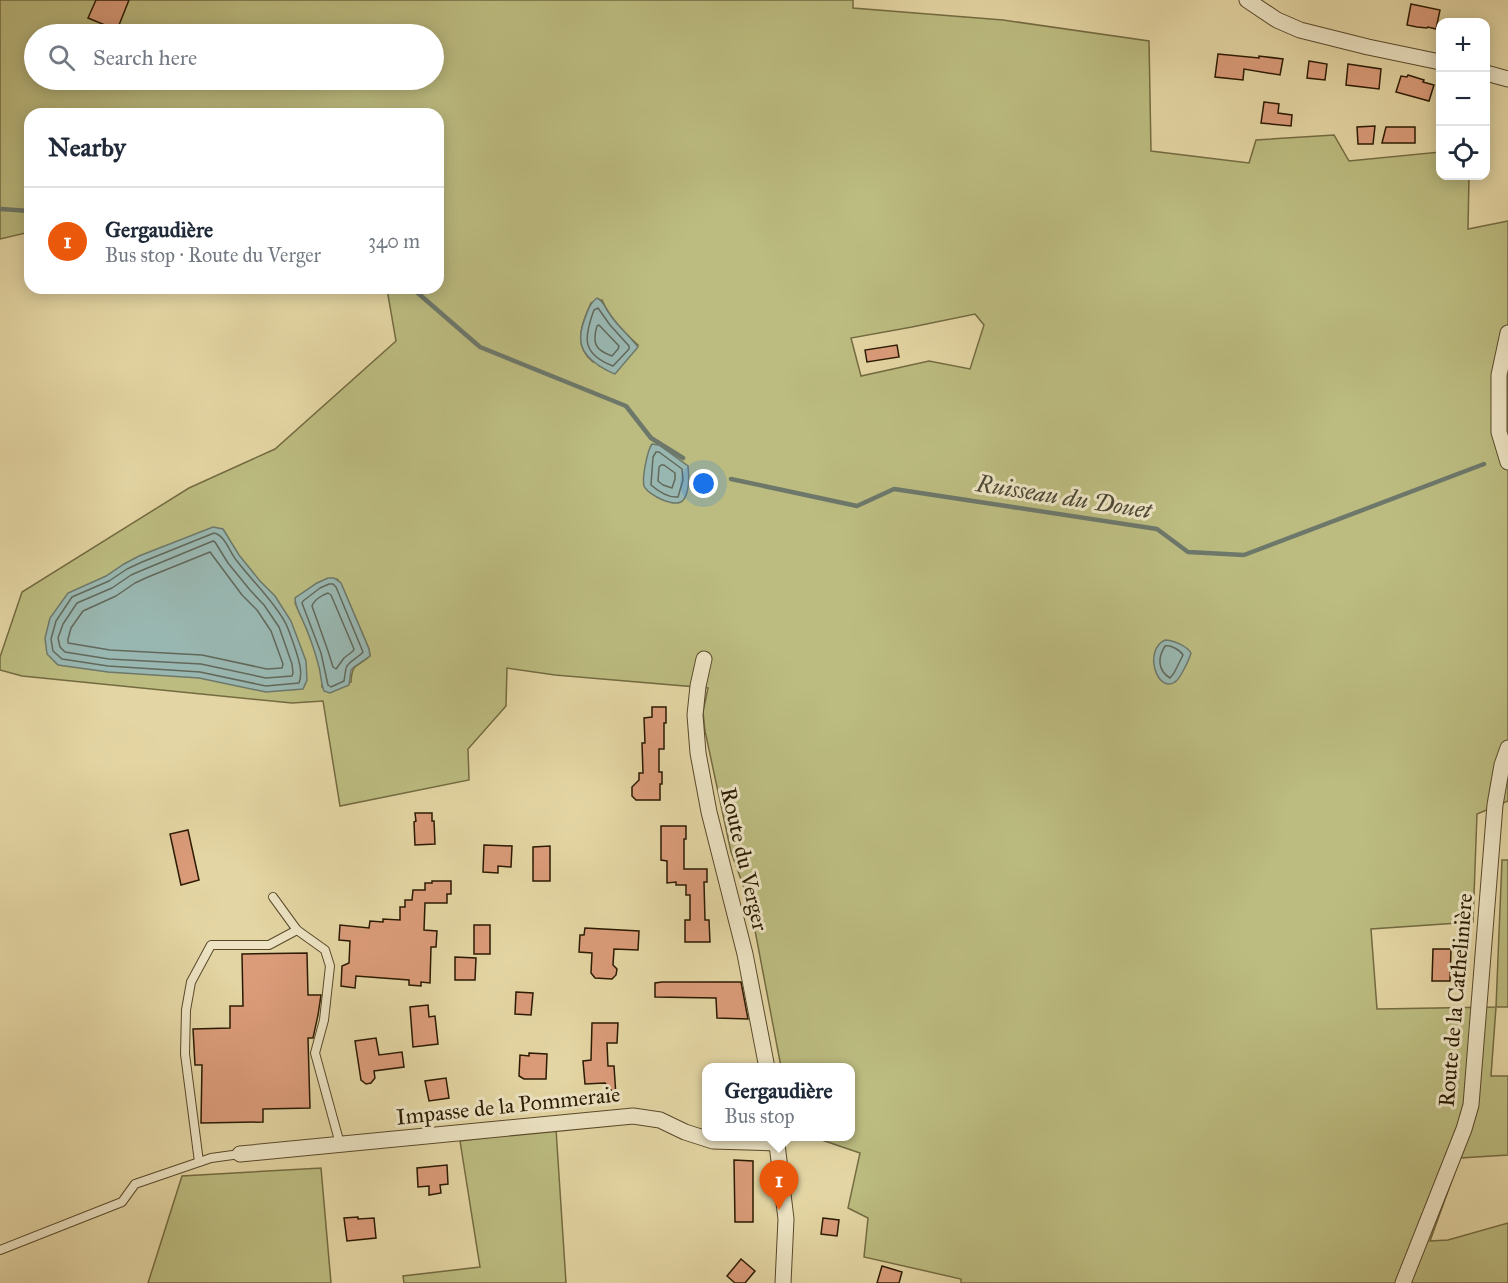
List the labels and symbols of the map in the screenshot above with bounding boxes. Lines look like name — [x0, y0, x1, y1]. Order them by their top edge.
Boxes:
water label: Ruisseau du Douet — [973, 468, 1155, 526]
your location — [689, 469, 718, 498]
street label: Route du Verger — [715, 785, 774, 934]
street label: Route de la Cathelinière — [1433, 892, 1478, 1108]
street label: Impasse de la Pommeraie — [395, 1080, 621, 1131]
pin: 1 — [760, 1160, 798, 1210]

